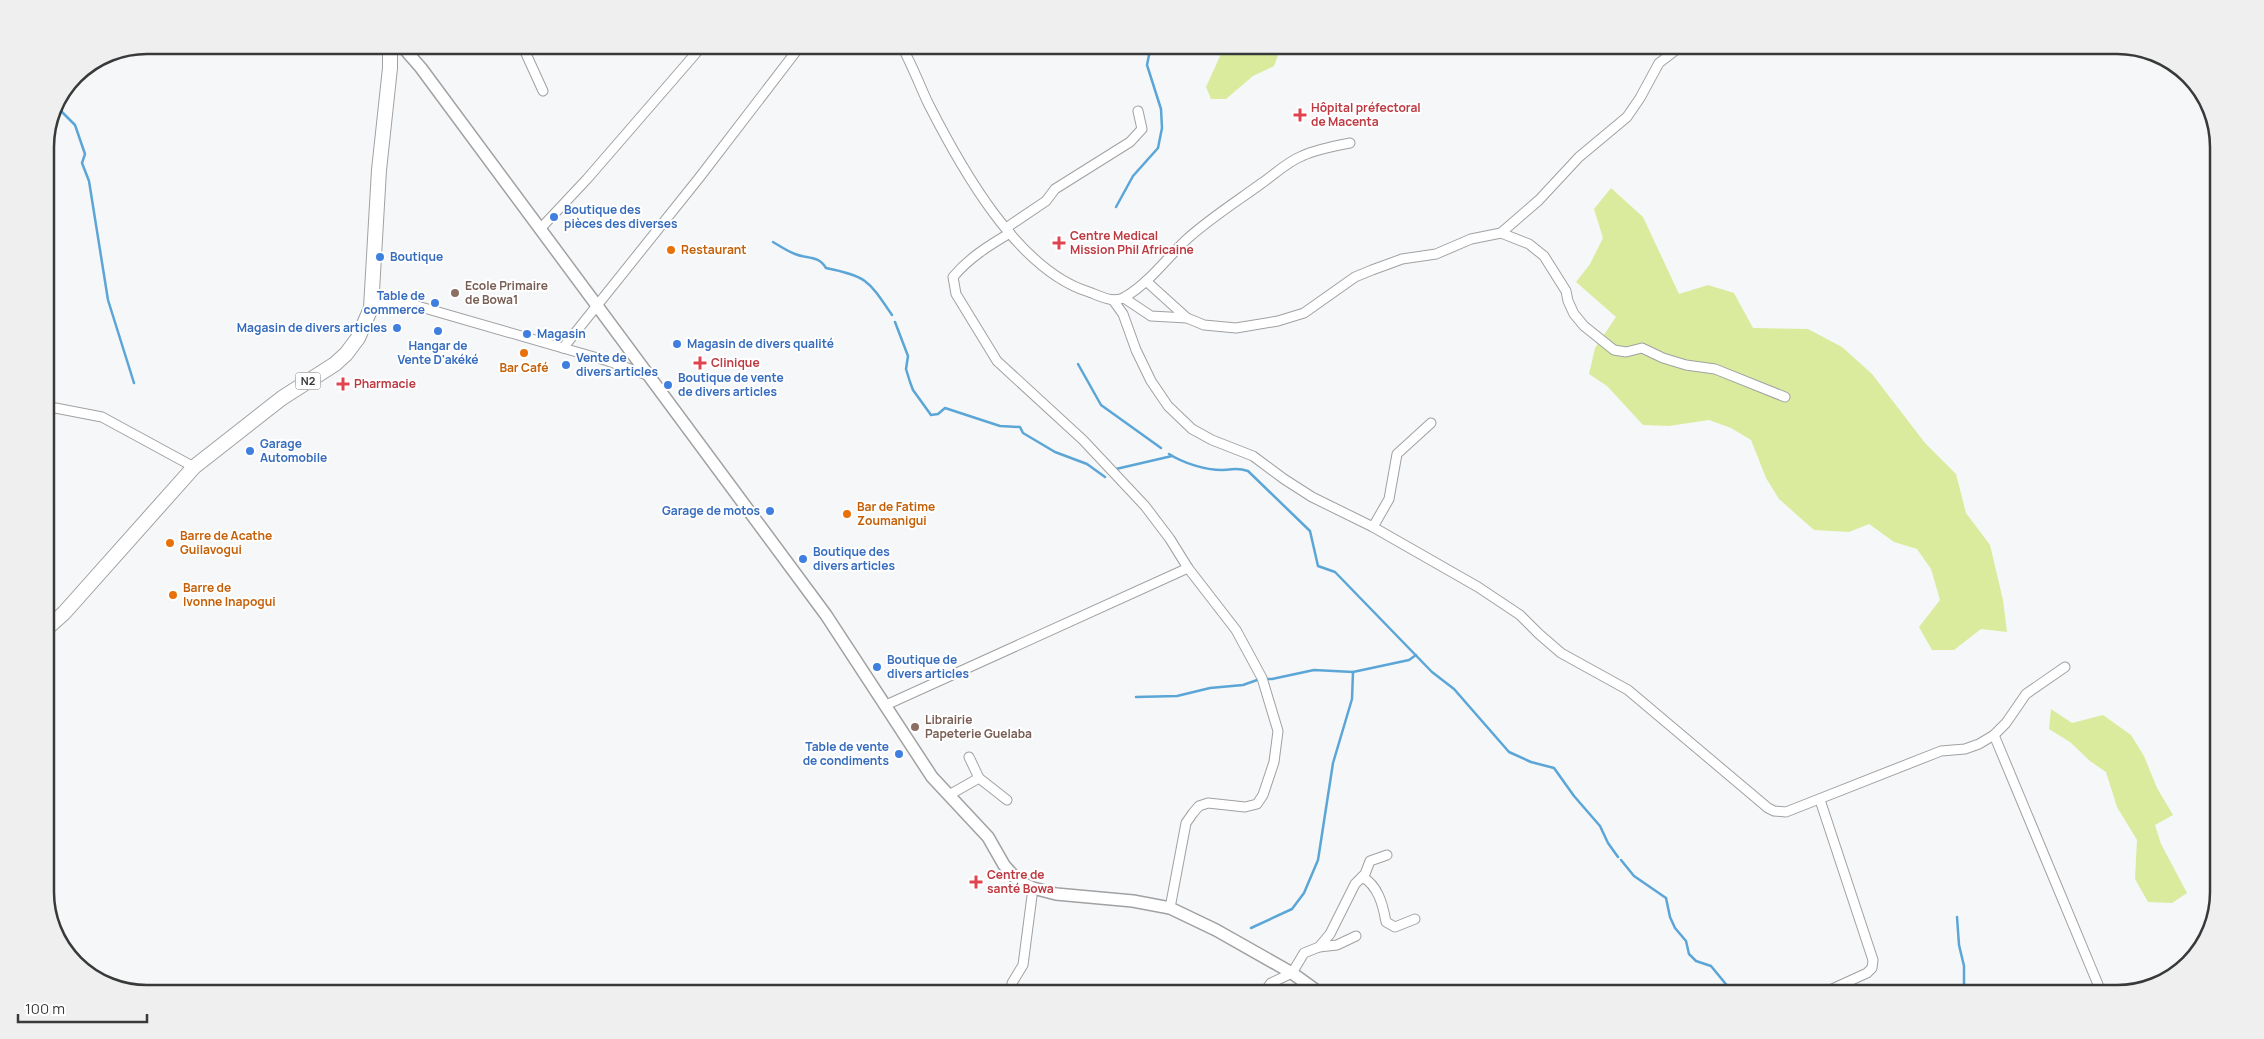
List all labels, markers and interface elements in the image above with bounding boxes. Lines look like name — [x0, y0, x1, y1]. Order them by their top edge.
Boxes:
place label: Hôpital préfectoral de Macenta — [1311, 99, 1421, 130]
marker: Hôpital préfectoral de Macenta — [1293, 108, 1307, 122]
place label: Boutique des pièces des diverses — [564, 201, 678, 232]
marker: Boutique des pièces des diverses — [548, 211, 560, 223]
place label: Centre Medical Mission Phil Africaine — [1070, 227, 1194, 258]
marker: Centre Medical Mission Phil Africaine — [1052, 236, 1066, 250]
place label: Restaurant — [681, 241, 747, 258]
marker: Restaurant — [665, 244, 677, 256]
place label: Boutique — [390, 248, 443, 265]
marker: Boutique — [374, 251, 386, 263]
place label: Ecole Primaire de Bowa1 — [465, 277, 548, 308]
place label: Table de commerce — [364, 287, 425, 318]
marker: Ecole Primaire de Bowa1 — [449, 287, 461, 299]
marker: Table de commerce — [429, 297, 441, 309]
place label: Magasin de divers articles — [237, 319, 388, 336]
marker: Magasin de divers articles — [391, 322, 403, 334]
marker: Hangar de Vente D'akéké — [432, 325, 444, 337]
place label: Magasin — [537, 325, 586, 342]
marker: Magasin — [521, 328, 533, 340]
place label: Magasin de divers qualité — [687, 335, 834, 352]
place label: Hangar de Vente D'akéké — [398, 337, 478, 368]
marker: Magasin de divers qualité — [671, 338, 683, 350]
marker: Bar Café — [518, 347, 530, 359]
place label: Vente de divers articles — [576, 349, 658, 380]
place label: Clinique — [711, 354, 760, 371]
marker: Clinique — [693, 356, 707, 370]
place label: Bar Café — [499, 359, 549, 376]
marker: Vente de divers articles — [560, 359, 572, 371]
place label: Boutique de vente de divers articles — [678, 369, 784, 400]
road number: N2 — [296, 372, 320, 390]
place label: Pharmacie — [354, 375, 416, 392]
marker: Pharmacie — [336, 377, 350, 391]
marker: Boutique de vente de divers articles — [662, 379, 674, 391]
place label: Garage Automobile — [260, 435, 327, 466]
marker: Garage Automobile — [244, 445, 256, 457]
place label: Bar de Fatime Zoumanigui — [857, 498, 935, 529]
place label: Garage de motos — [662, 502, 760, 519]
marker: Garage de motos — [764, 505, 776, 517]
marker: Bar de Fatime Zoumanigui — [841, 508, 853, 520]
place label: Barre de Acathe Guilavogui — [180, 527, 272, 558]
marker: Barre de Acathe Guilavogui — [164, 537, 176, 549]
place label: Boutique des divers articles — [813, 543, 895, 574]
marker: Boutique des divers articles — [797, 553, 809, 565]
place label: Barre de Ivonne Inapogui — [183, 579, 276, 610]
marker: Barre de Ivonne Inapogui — [167, 589, 179, 601]
place label: Boutique de divers articles — [887, 651, 969, 682]
marker: Boutique de divers articles — [871, 661, 883, 673]
place label: Librairie Papeterie Guelaba — [925, 711, 1032, 742]
marker: Librairie Papeterie Guelaba — [909, 721, 921, 733]
place label: Table de vente de condiments — [803, 738, 889, 769]
marker: Table de vente de condiments — [893, 748, 905, 760]
place label: Centre de santé Bowa — [987, 866, 1054, 897]
marker: Centre de santé Bowa — [969, 875, 983, 889]
scale bar — [18, 992, 146, 1024]
text: 100 m — [25, 998, 65, 1019]

